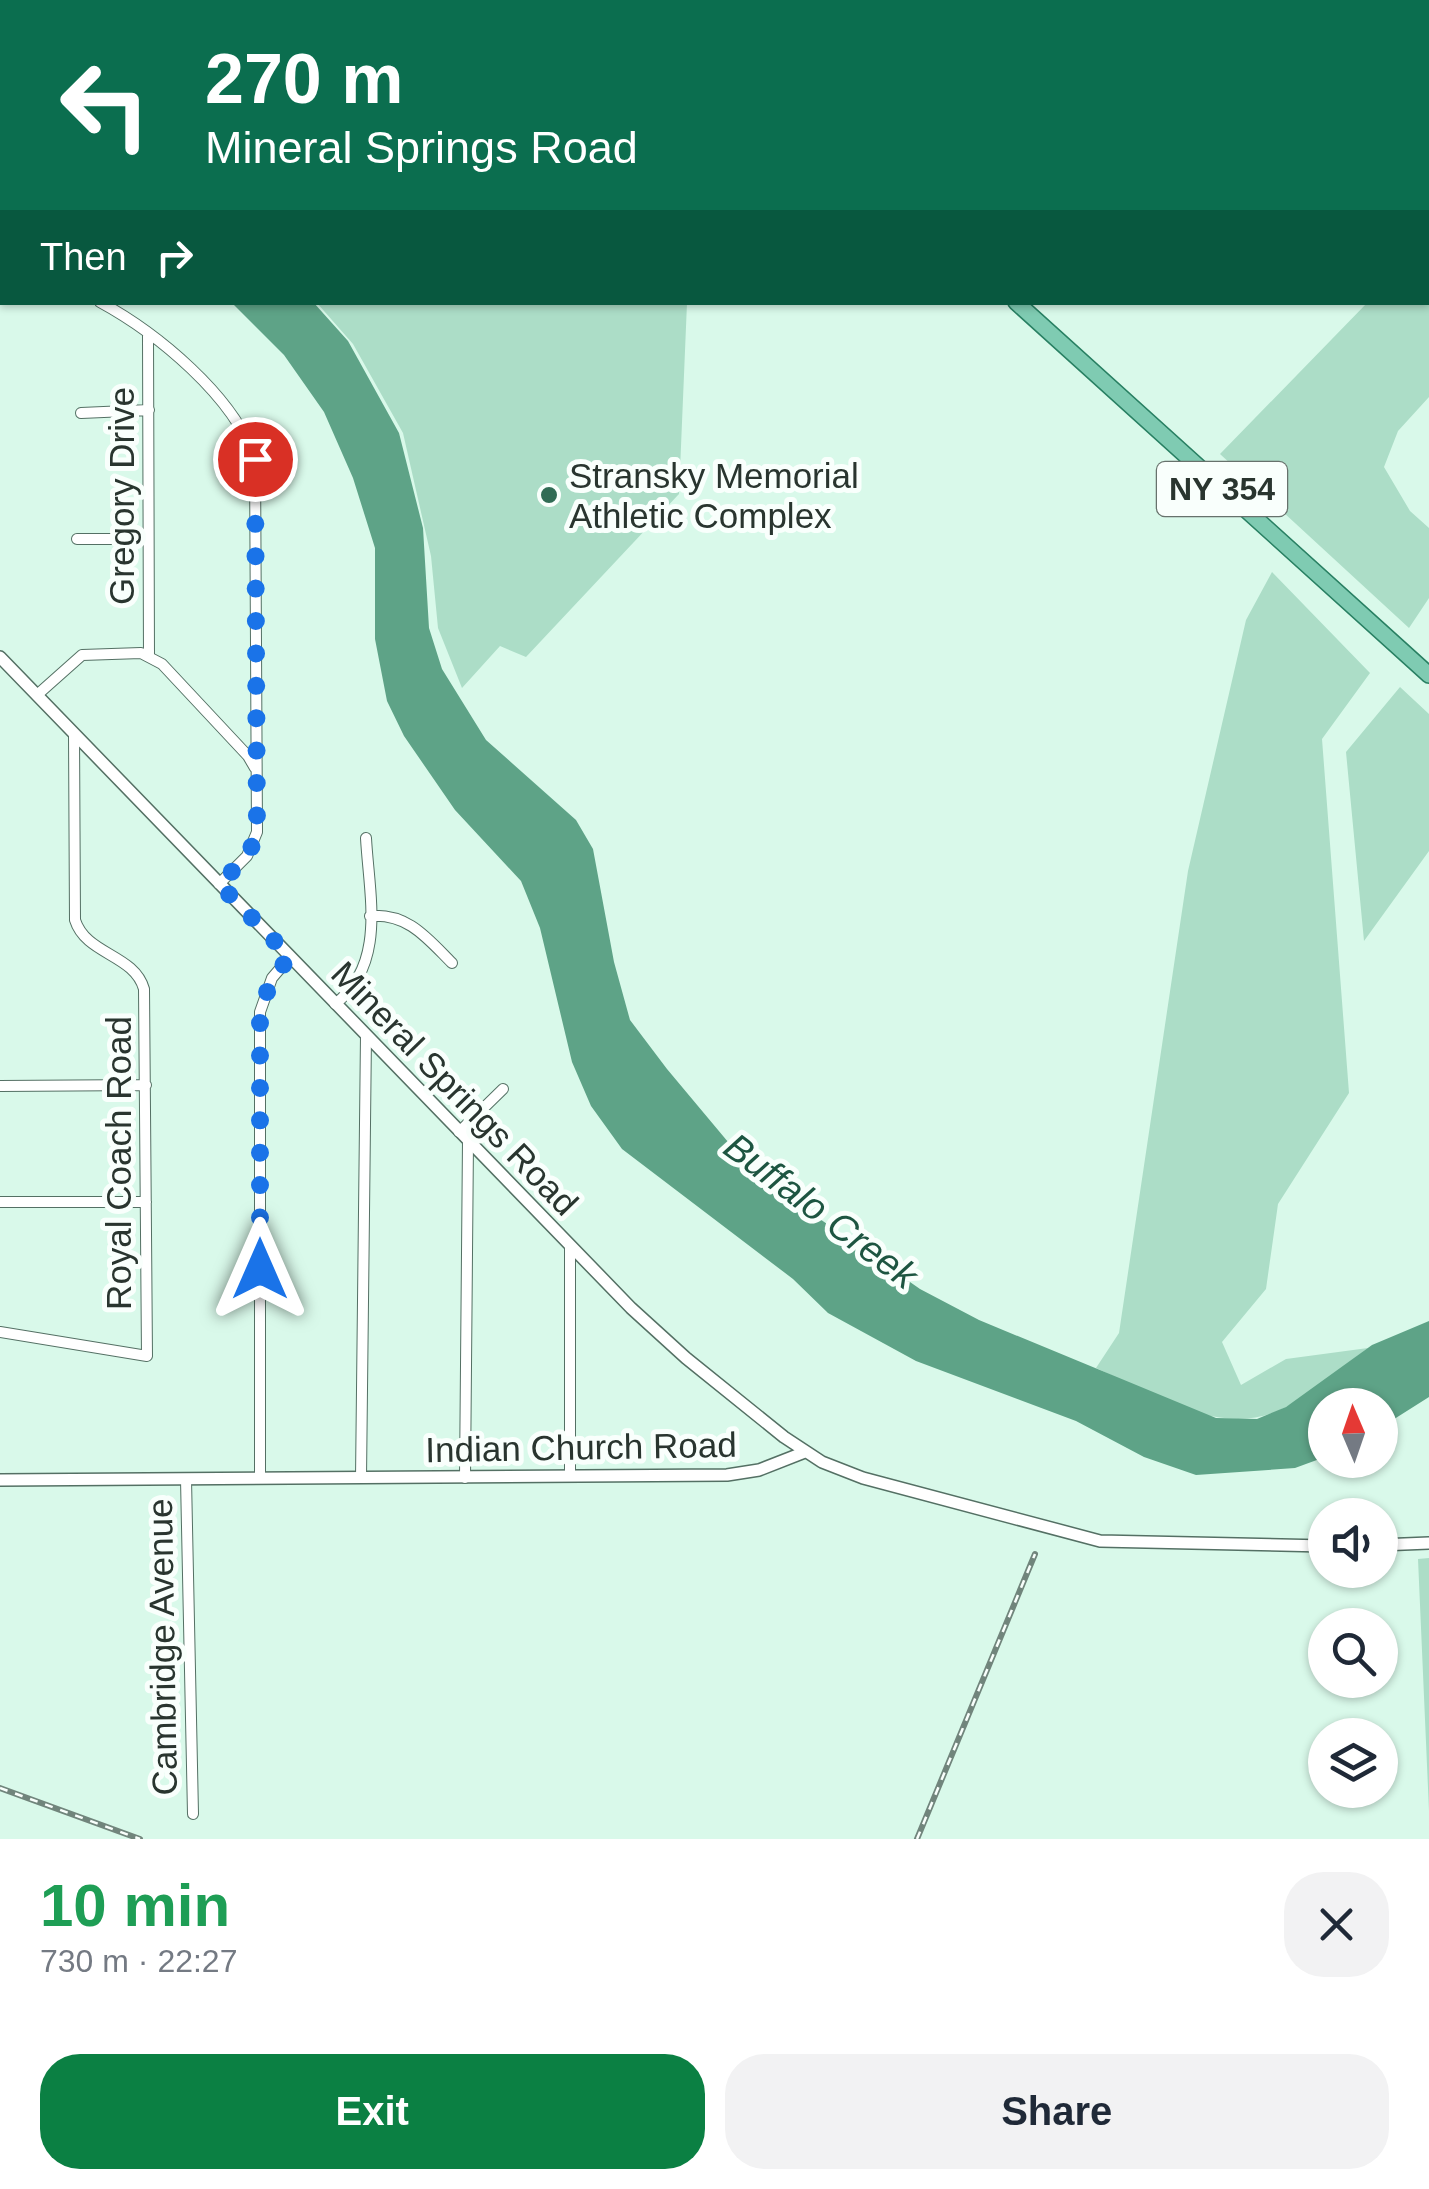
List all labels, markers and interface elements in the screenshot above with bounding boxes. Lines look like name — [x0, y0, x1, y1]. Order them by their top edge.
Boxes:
icon: left — [40, 40, 170, 170]
text: 270 m — [205, 40, 403, 118]
text: Mineral Springs Road — [205, 122, 638, 173]
icon: right — [147, 230, 202, 285]
text: Then — [40, 236, 127, 278]
street label: Gregory Drive — [102, 387, 141, 605]
pin — [213, 417, 298, 502]
icon: arrive — [228, 432, 283, 487]
place label: Stransky Memorial Athletic Complex — [569, 456, 859, 535]
road number: NY 354 — [1157, 462, 1287, 516]
marker: Stransky Memorial Athletic Complex — [538, 484, 560, 506]
street label: Mineral Springs Road — [324, 953, 586, 1223]
street label: Royal Coach Road — [99, 1016, 138, 1310]
water label: Buffalo Creek — [716, 1125, 927, 1298]
position arrow — [208, 1217, 312, 1321]
north arrow — [1308, 1388, 1398, 1478]
map controls — [1308, 1388, 1398, 1808]
street label: Indian Church Road — [425, 1425, 737, 1469]
street label: Cambridge Avenue — [140, 1498, 184, 1796]
button: sound — [1308, 1498, 1398, 1588]
button: search — [1308, 1608, 1398, 1698]
button: layers — [1308, 1718, 1398, 1808]
text: 10 min — [40, 1872, 230, 1939]
button: close — [1284, 1872, 1389, 1977]
text: 730 m · 22:27 — [40, 1943, 237, 1979]
button: Exit — [40, 2054, 705, 2169]
button: Share — [725, 2054, 1389, 2169]

